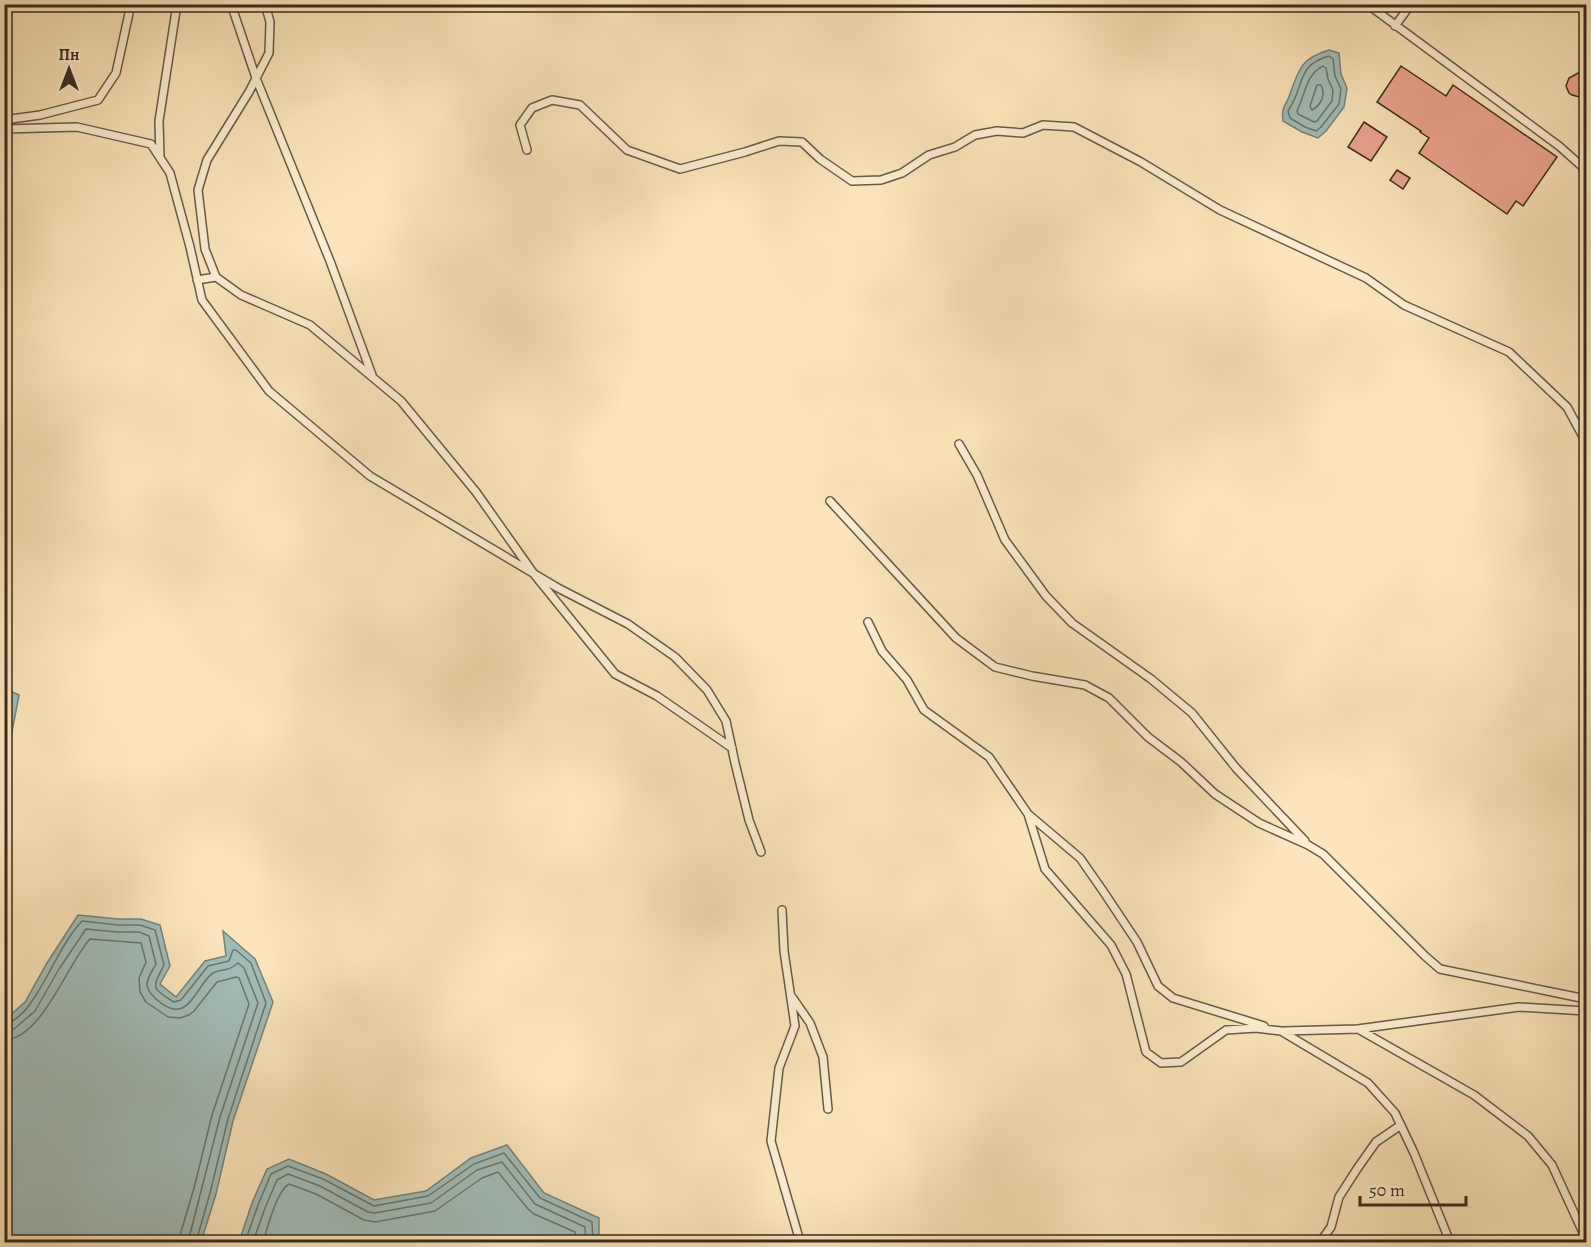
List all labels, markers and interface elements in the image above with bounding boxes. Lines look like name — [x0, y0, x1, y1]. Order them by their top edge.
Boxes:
north arrow — [39, 39, 99, 99]
text: Пн — [59, 44, 79, 66]
scale bar — [1360, 1169, 1466, 1207]
text: 50 m — [1369, 1178, 1405, 1202]

